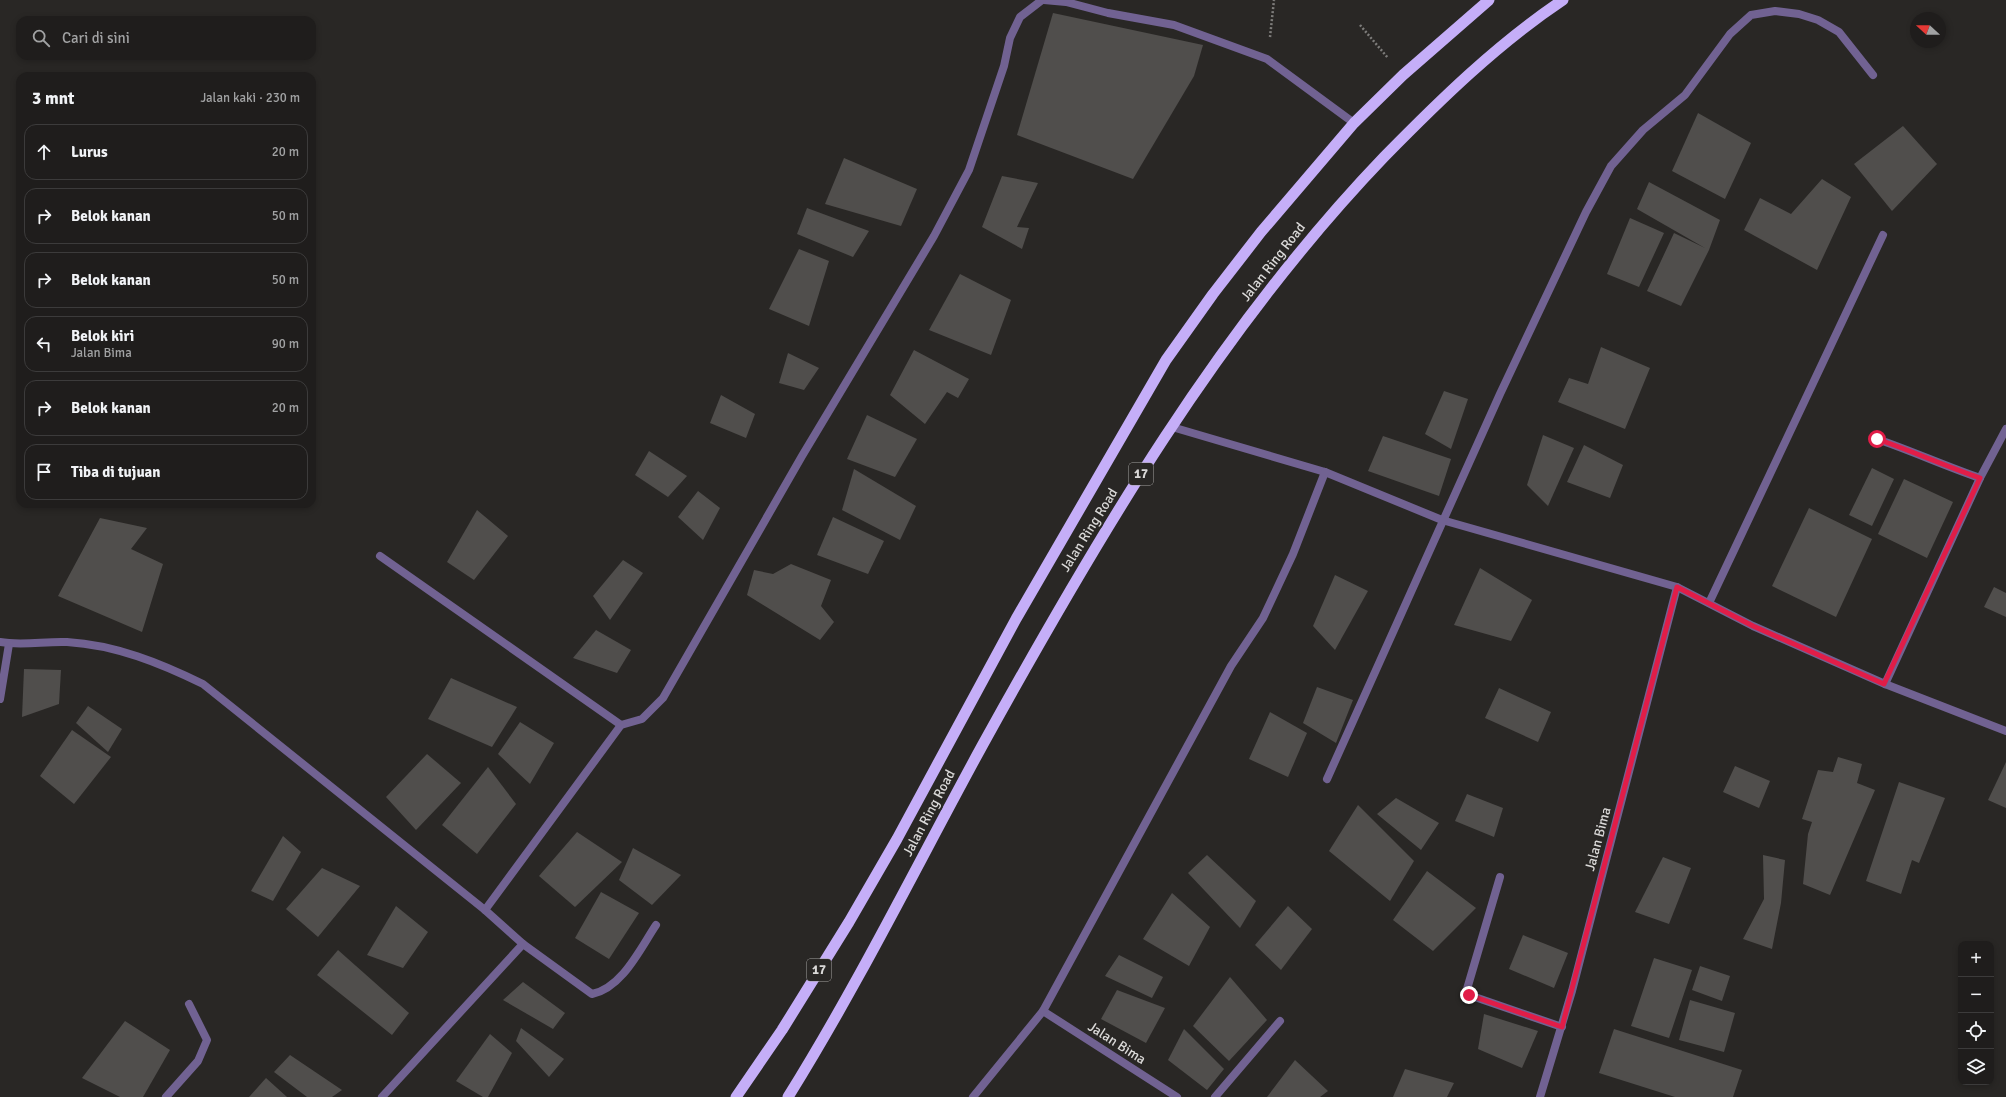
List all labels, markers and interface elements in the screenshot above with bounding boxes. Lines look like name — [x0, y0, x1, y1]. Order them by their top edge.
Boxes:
north arrow — [1910, 12, 1946, 48]
search box — [16, 16, 316, 60]
icon: search — [30, 27, 52, 49]
text: Cari di sini — [62, 29, 130, 47]
text: 3 mnt — [32, 88, 74, 109]
text: Jalan kaki · 230 m — [201, 90, 300, 106]
icon: ahead — [33, 141, 55, 163]
text: Lurus — [71, 143, 108, 161]
text: 20 m — [272, 144, 299, 160]
icon: right — [33, 205, 55, 227]
text: Belok kanan — [71, 207, 151, 225]
text: 50 m — [272, 208, 299, 224]
street label: Jalan Ring Road — [1237, 219, 1309, 305]
icon: right — [33, 269, 55, 291]
text: Belok kanan — [71, 271, 151, 289]
text: 50 m — [272, 272, 299, 288]
text: Belok kiri — [71, 327, 134, 345]
icon: left — [33, 333, 55, 355]
text: 90 m — [272, 336, 299, 352]
text: Jalan Bima — [71, 345, 132, 361]
icon: right — [33, 397, 55, 419]
text: Belok kanan — [71, 399, 151, 417]
text: 20 m — [272, 400, 299, 416]
route start — [1868, 430, 1886, 448]
icon: arrive — [33, 461, 55, 483]
text: Tiba di tujuan — [71, 463, 161, 481]
road number: 17 — [1129, 463, 1153, 485]
street label: Jalan Ring Road — [1057, 485, 1121, 575]
street label: Jalan Ring Road — [899, 767, 959, 859]
street label: Jalan Bima — [1581, 805, 1615, 873]
map controls — [1958, 941, 1994, 1085]
button: + — [1958, 941, 1994, 977]
road number: 17 — [807, 959, 831, 981]
button: − — [1958, 977, 1994, 1013]
route end — [1460, 986, 1478, 1004]
button: locate — [1958, 1013, 1994, 1049]
street label: Jalan Bima — [1085, 1018, 1149, 1068]
button: layers — [1958, 1049, 1994, 1085]

